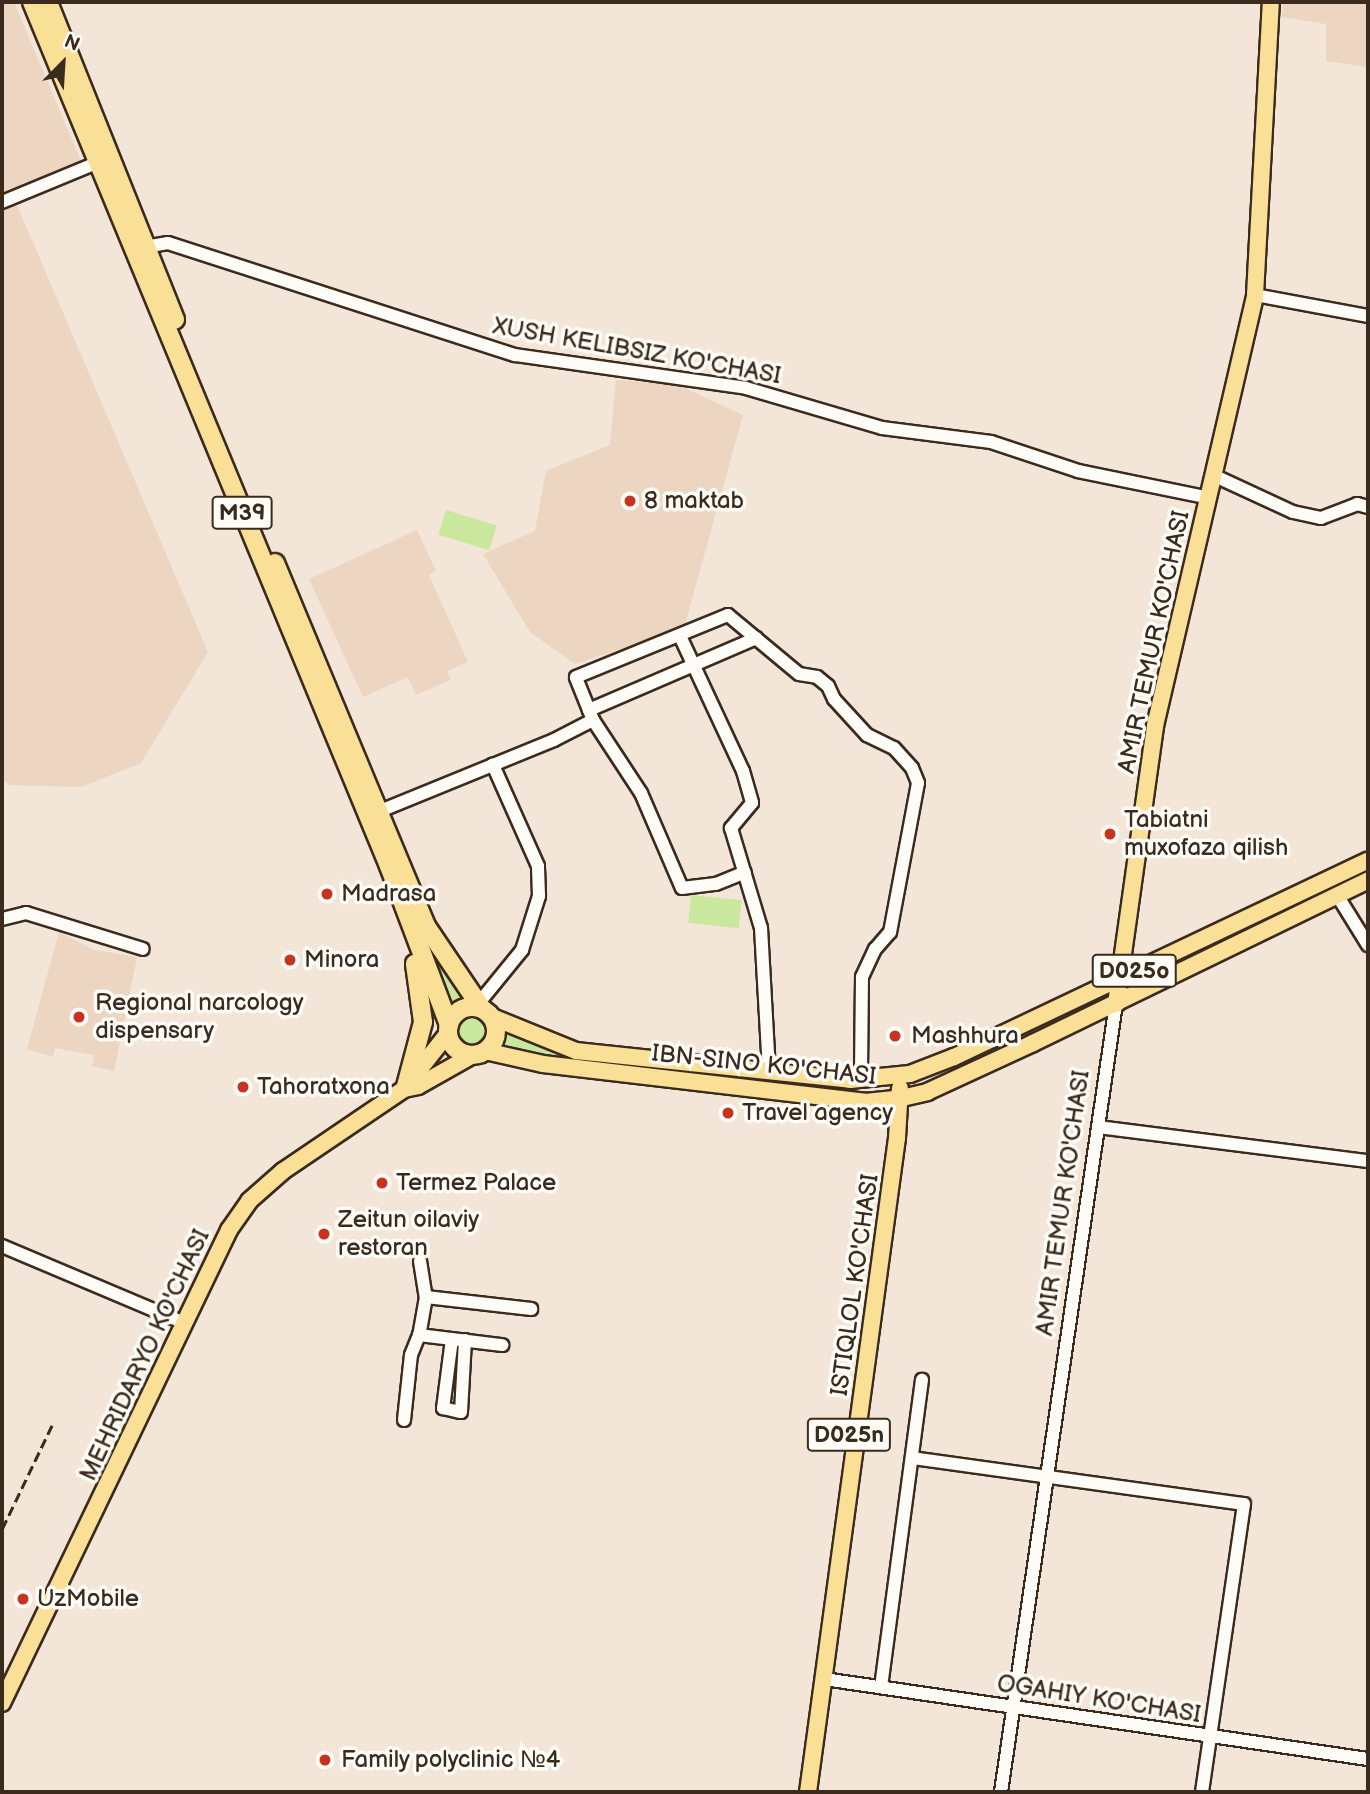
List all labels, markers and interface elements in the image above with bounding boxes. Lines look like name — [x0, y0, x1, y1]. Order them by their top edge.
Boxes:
north arrow — [28, 28, 98, 98]
text: N — [61, 30, 83, 57]
street label: XUSH KELIBSIZ KO'CHASI — [491, 311, 783, 391]
place label: 8 maktab — [644, 487, 744, 515]
marker: 8 maktab — [622, 493, 638, 509]
road number: M39 — [210, 494, 274, 533]
street label: AMIR TEMUR KO'CHASI — [1112, 508, 1196, 776]
place label: Tabiatni muxofaza qilish — [1124, 806, 1288, 862]
marker: Tabiatni muxofaza qilish — [1102, 826, 1118, 842]
place label: Madrasa — [341, 880, 436, 908]
marker: Madrasa — [319, 886, 335, 902]
place label: Minora — [304, 946, 379, 974]
marker: Minora — [282, 952, 298, 968]
road number: D025o — [1090, 952, 1178, 990]
place label: Regional narcology dispensary — [95, 989, 304, 1045]
marker: Regional narcology dispensary — [69, 1007, 89, 1027]
place label: Mashhura — [911, 1022, 1019, 1050]
marker: Mashhura — [885, 1026, 905, 1046]
street label: IBN-SINO KO'CHASI — [650, 1039, 878, 1091]
street label: AMIR TEMUR KO'CHASI — [1030, 1068, 1096, 1338]
place label: Tahoratxona — [257, 1073, 390, 1101]
marker: Tahoratxona — [235, 1079, 251, 1095]
place label: Travel agency — [742, 1099, 893, 1127]
marker: Travel agency — [720, 1105, 736, 1121]
place label: Termez Palace — [396, 1169, 556, 1197]
street label: ISTIQLOL KO'CHASI — [825, 1172, 885, 1398]
marker: Termez Palace — [374, 1175, 390, 1191]
place label: Zeitun oilaviy restoran — [338, 1206, 479, 1262]
street label: МEHRIDARYO KO'CHASI — [74, 1225, 216, 1485]
marker: Zeitun oilaviy restoran — [316, 1226, 332, 1242]
road number: D025n — [805, 1416, 893, 1454]
place label: UzMobile — [37, 1585, 139, 1613]
marker: UzMobile — [15, 1591, 31, 1607]
street label: OGAHIY KO'CHASI — [995, 1669, 1203, 1729]
place label: Family polyclinic №4 — [341, 1746, 562, 1774]
marker: Family polyclinic №4 — [315, 1750, 335, 1770]

